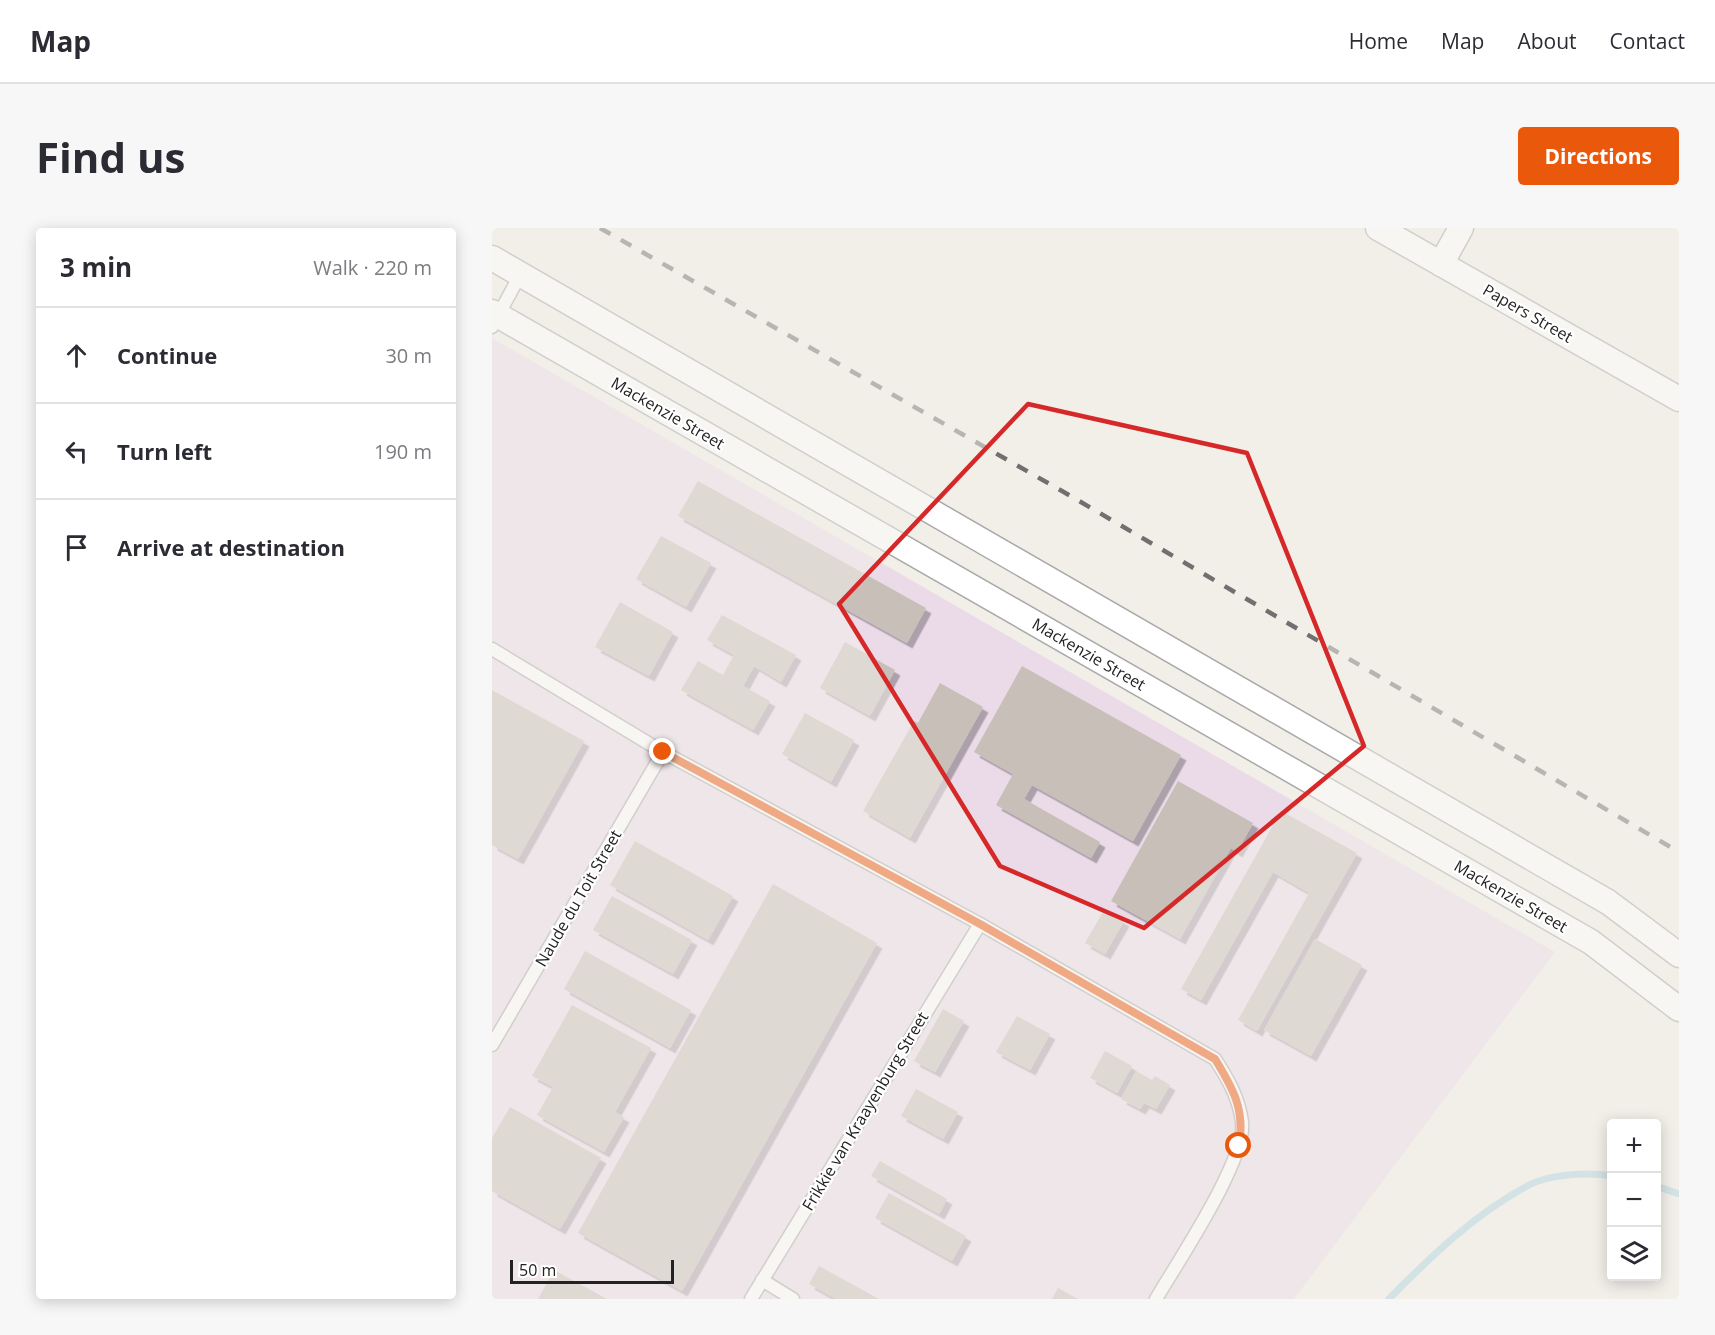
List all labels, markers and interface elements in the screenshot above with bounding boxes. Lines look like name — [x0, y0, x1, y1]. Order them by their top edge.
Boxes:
text: Map — [30, 22, 91, 60]
text: Home — [1349, 27, 1408, 55]
text: Map — [1441, 27, 1484, 55]
text: About — [1517, 27, 1577, 55]
text: Contact — [1610, 27, 1685, 55]
button: Directions — [1518, 127, 1679, 185]
text: Find us — [36, 128, 185, 185]
text: 3 min — [60, 249, 132, 285]
text: Walk · 220 m — [313, 254, 432, 281]
street label: Papers Street — [1479, 278, 1577, 348]
icon: ahead — [60, 339, 93, 372]
text: Continue — [117, 340, 217, 370]
text: 30 m — [385, 342, 432, 369]
street label: Mackenzie Street — [607, 372, 729, 455]
icon: left — [60, 435, 93, 468]
text: Turn left — [117, 436, 212, 466]
text: 190 m — [374, 438, 432, 465]
icon: arrive — [60, 531, 93, 564]
text: Arrive at destination — [117, 532, 345, 562]
street label: Mackenzie Street — [1028, 613, 1150, 696]
route end — [649, 738, 675, 764]
street label: Naude du Toit Street — [530, 825, 626, 970]
street label: Mackenzie Street — [1450, 855, 1572, 938]
street label: Frikkie van Kraayenburg Street — [797, 1007, 933, 1215]
map controls — [1607, 1119, 1661, 1281]
button: + — [1607, 1119, 1661, 1173]
route start — [1225, 1132, 1251, 1158]
button: − — [1607, 1173, 1661, 1227]
button: layers — [1607, 1227, 1661, 1281]
scale bar — [510, 1257, 674, 1284]
text: 50 m — [519, 1259, 556, 1281]

